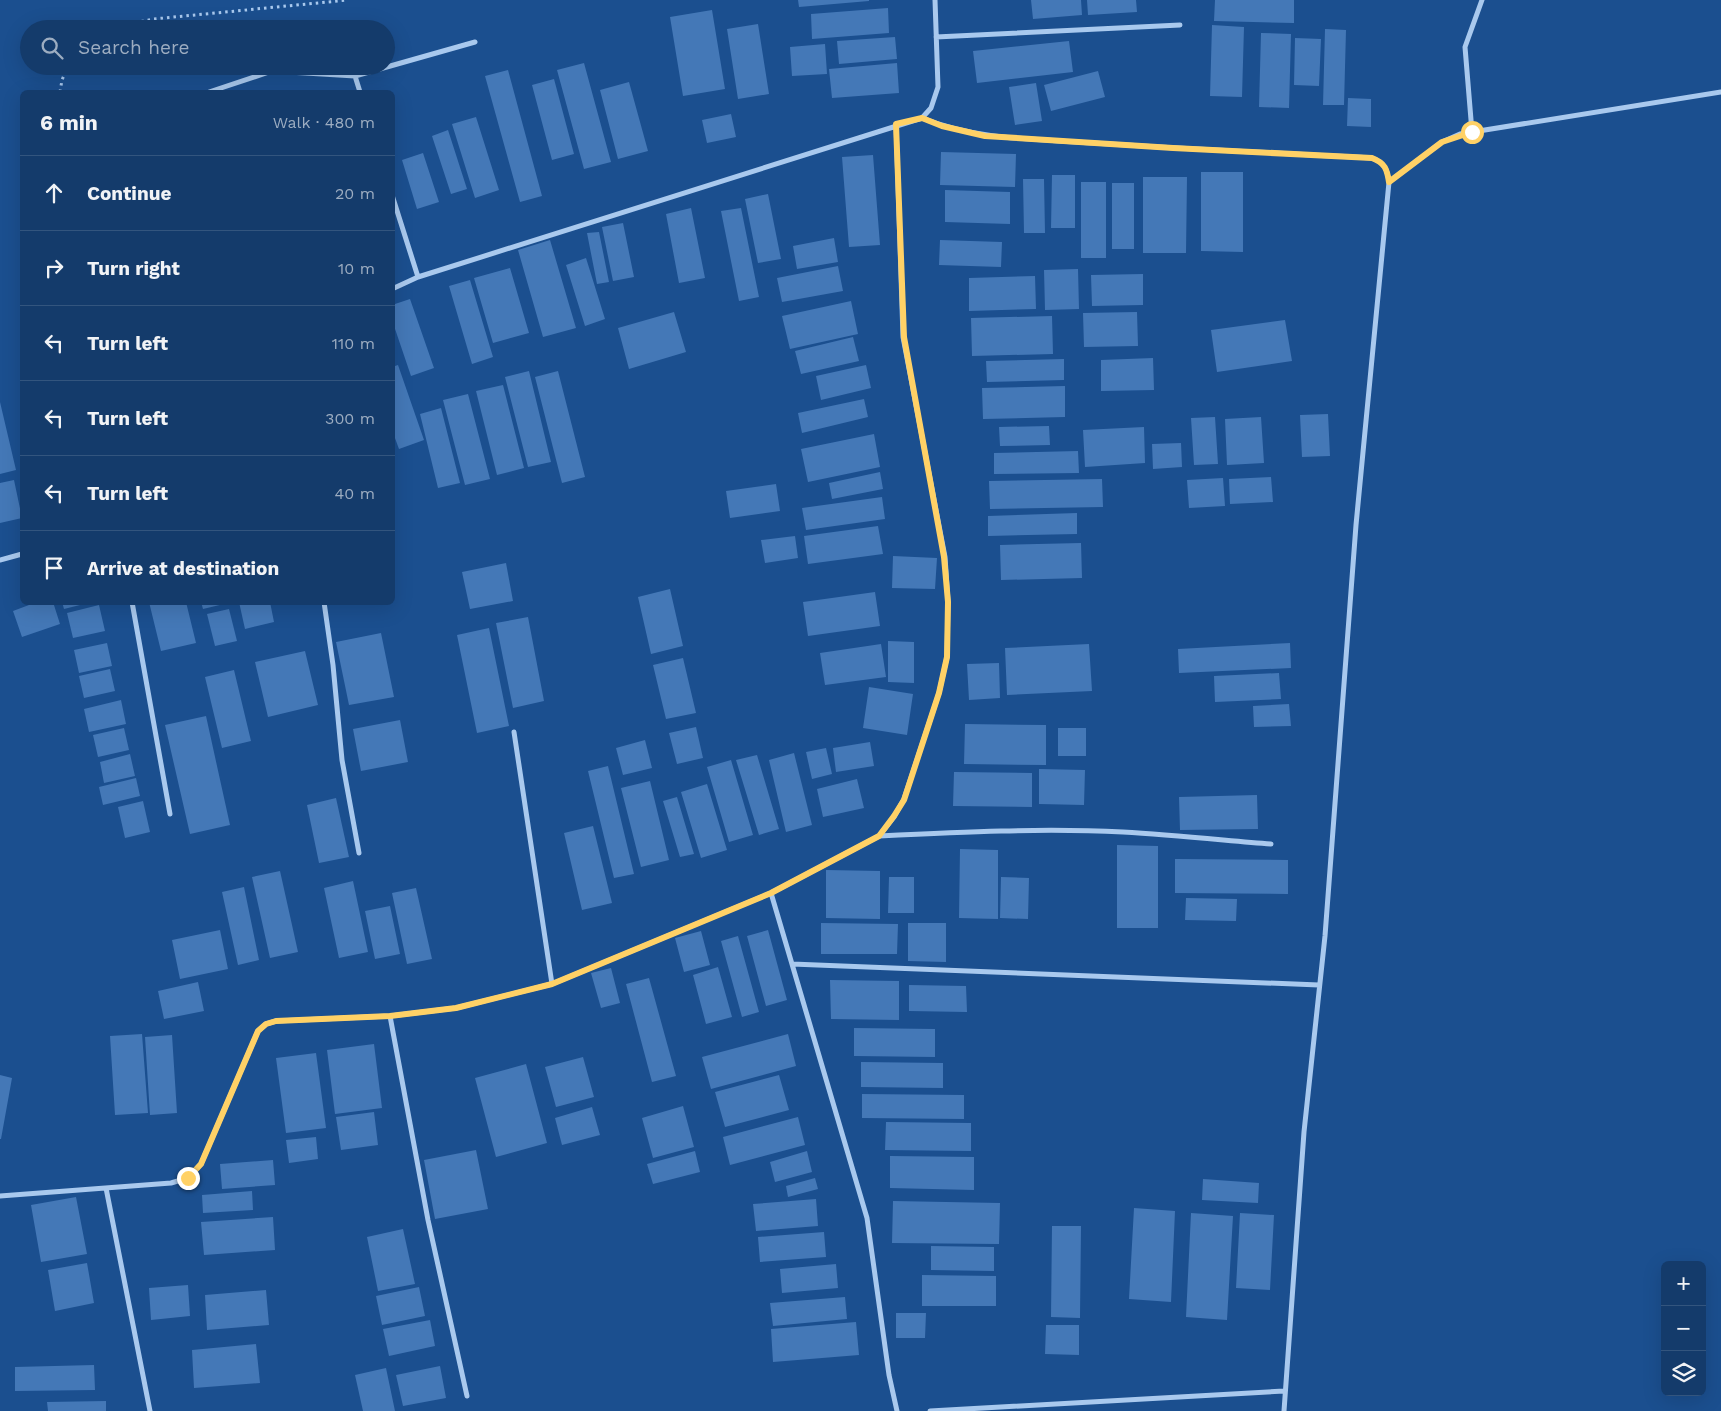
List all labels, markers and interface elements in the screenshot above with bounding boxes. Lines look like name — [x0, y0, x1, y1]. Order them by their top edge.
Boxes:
search box — [20, 20, 395, 75]
icon: search — [38, 34, 66, 62]
text: Search here — [78, 36, 189, 59]
text: 6 min — [40, 110, 98, 135]
text: Walk · 480 m — [273, 113, 375, 132]
route start — [1461, 121, 1484, 144]
icon: ahead — [40, 179, 68, 207]
text: Continue — [87, 182, 171, 205]
text: 20 m — [335, 184, 375, 203]
icon: right — [40, 254, 68, 282]
text: Turn right — [87, 257, 180, 280]
text: 10 m — [338, 259, 375, 278]
icon: left — [40, 329, 68, 357]
text: Turn left — [87, 332, 168, 355]
text: 110 m — [332, 334, 375, 353]
icon: left — [40, 404, 68, 432]
text: Turn left — [87, 407, 168, 430]
text: 300 m — [325, 409, 375, 428]
icon: left — [40, 479, 68, 507]
text: Turn left — [87, 482, 168, 505]
text: 40 m — [335, 484, 375, 503]
icon: arrive — [40, 554, 68, 582]
text: Arrive at destination — [87, 557, 279, 580]
route end — [177, 1167, 200, 1190]
map controls — [1661, 1261, 1706, 1396]
button: + — [1661, 1261, 1706, 1306]
button: − — [1661, 1306, 1706, 1351]
button: layers — [1661, 1351, 1706, 1396]

